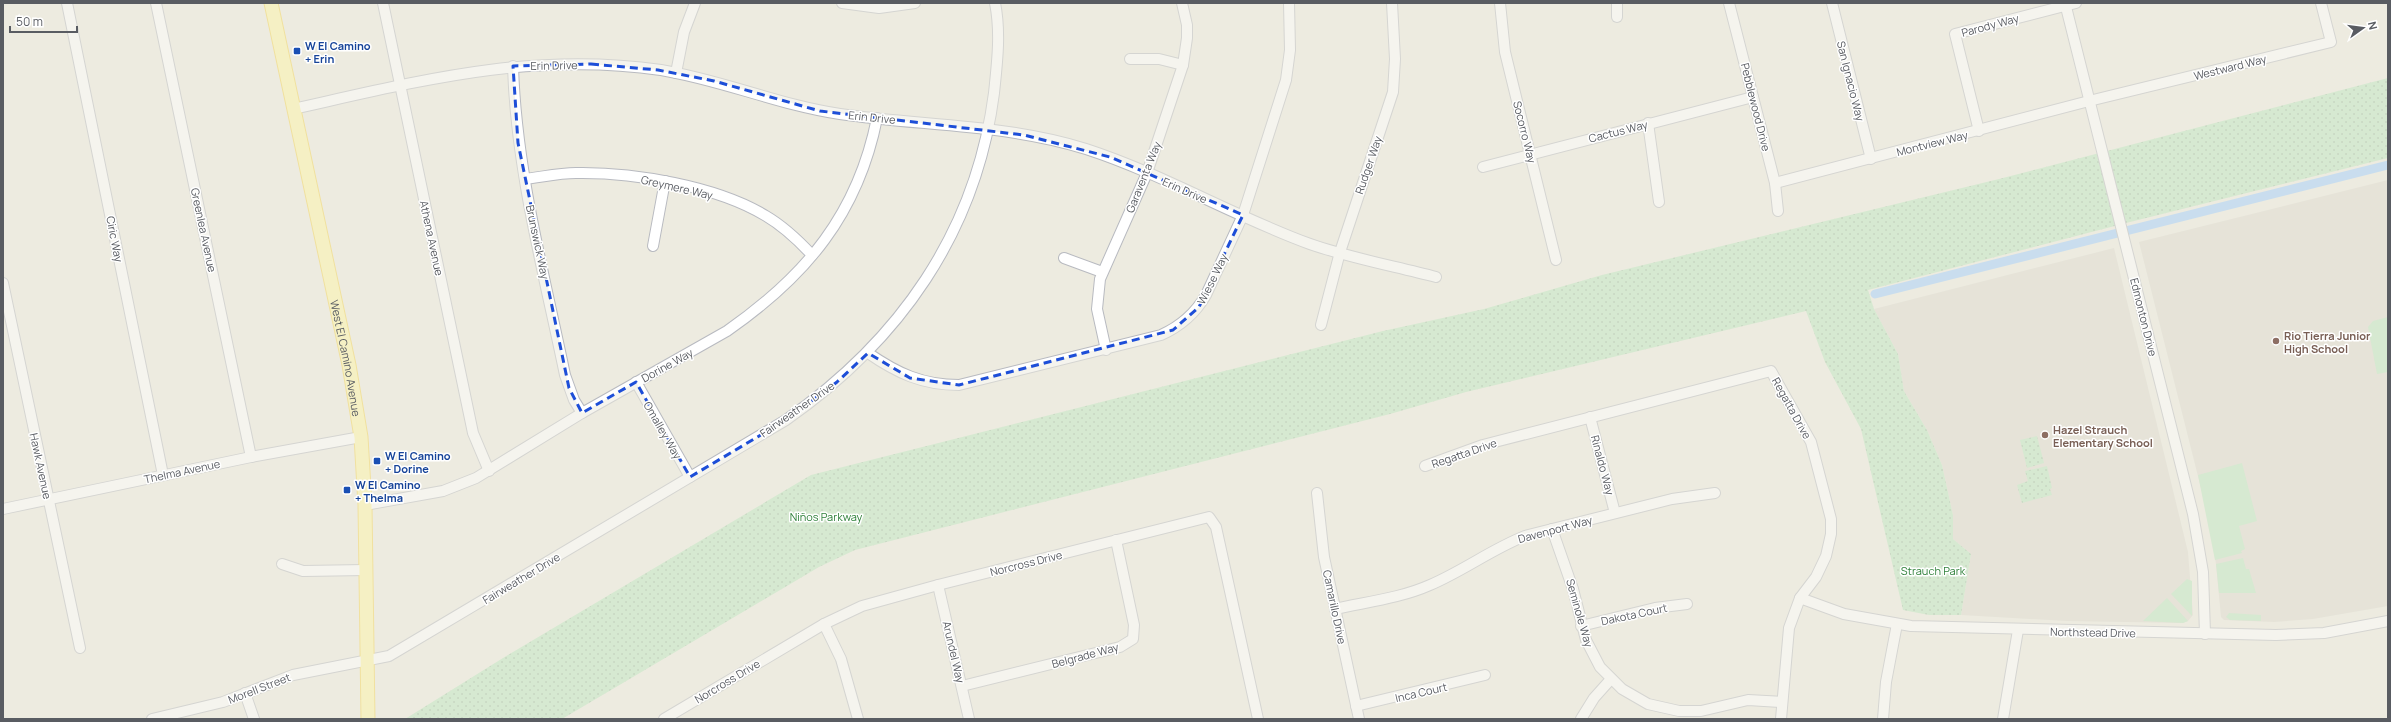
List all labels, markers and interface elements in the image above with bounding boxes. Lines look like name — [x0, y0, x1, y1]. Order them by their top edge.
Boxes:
scale bar — [10, 8, 77, 34]
north arrow — [2343, 8, 2383, 48]
street label: Parody Way — [1960, 10, 2021, 40]
text: 50 m — [16, 13, 43, 30]
text: N — [2365, 20, 2381, 31]
place label: W El Camino + Erin — [305, 38, 371, 66]
street label: San Ignacio Way — [1834, 39, 1868, 123]
marker: W El Camino + Erin — [292, 46, 302, 56]
street label: Westward Way — [2192, 51, 2268, 83]
street label: Erin Drive — [530, 57, 578, 73]
street label: Pebblewood Drive — [1738, 61, 1774, 153]
street label: Socorro Way — [1510, 99, 1540, 165]
street label: Erin Drive — [848, 107, 897, 127]
street label: Cactus Way — [1587, 116, 1649, 146]
street label: Montview Way — [1895, 127, 1969, 159]
street label: Rudger Way — [1351, 134, 1385, 196]
street label: Garaventa Way — [1122, 139, 1164, 215]
street label: Greymere Way — [640, 171, 715, 203]
street label: Erin Drive — [1160, 174, 1210, 207]
street label: Greenlea Avenue — [188, 187, 220, 274]
street label: Athena Avenue — [417, 199, 447, 278]
street label: Brunswick Way — [523, 204, 553, 281]
street label: Ciric Way — [103, 215, 127, 264]
street label: Wiese Way — [1193, 251, 1231, 307]
street label: Edmonton Drive — [2127, 276, 2161, 358]
street label: West El Camino Avenue — [328, 298, 365, 418]
place label: Rio Tierra Junior High School — [2284, 328, 2371, 356]
marker: Rio Tierra Junior High School — [2271, 336, 2281, 346]
street label: Dorine Way — [638, 345, 696, 385]
street label: Regatta Drive — [1769, 375, 1815, 442]
street label: Fairweather Drive — [757, 377, 838, 440]
street label: Omalley Way — [640, 398, 686, 462]
place label: Hazel Strauch Elementary School — [2053, 422, 2153, 450]
marker: Hazel Strauch Elementary School — [2040, 430, 2050, 440]
street label: Hawk Avenue — [27, 432, 55, 501]
street label: Rinaldo Way — [1588, 433, 1618, 497]
street label: Regatta Drive — [1429, 435, 1499, 471]
place label: W El Camino + Dorine — [385, 448, 451, 476]
street label: Thelma Avenue — [143, 456, 222, 486]
marker: W El Camino + Dorine — [372, 456, 382, 466]
place label: W El Camino + Thelma — [355, 477, 421, 505]
marker: W El Camino + Thelma — [342, 485, 352, 495]
park label: Niños Parkway — [790, 509, 863, 524]
street label: Davenport Way — [1516, 512, 1594, 546]
street label: Norcross Drive — [988, 547, 1064, 579]
street label: Fairweather Drive — [479, 549, 563, 607]
park label: Strauch Park — [1901, 563, 1966, 578]
street label: Camarillo Drive — [1320, 569, 1350, 646]
street label: Seminole Way — [1563, 577, 1597, 649]
street label: Dakota Court — [1599, 600, 1669, 628]
street label: Arundel Way — [940, 620, 968, 685]
street label: Northstead Drive — [2050, 624, 2137, 640]
street label: Belgrade Way — [1050, 639, 1120, 671]
street label: Norcross Drive — [692, 655, 763, 706]
street label: Morell Street — [226, 669, 292, 707]
street label: Inca Court — [1394, 679, 1448, 705]

